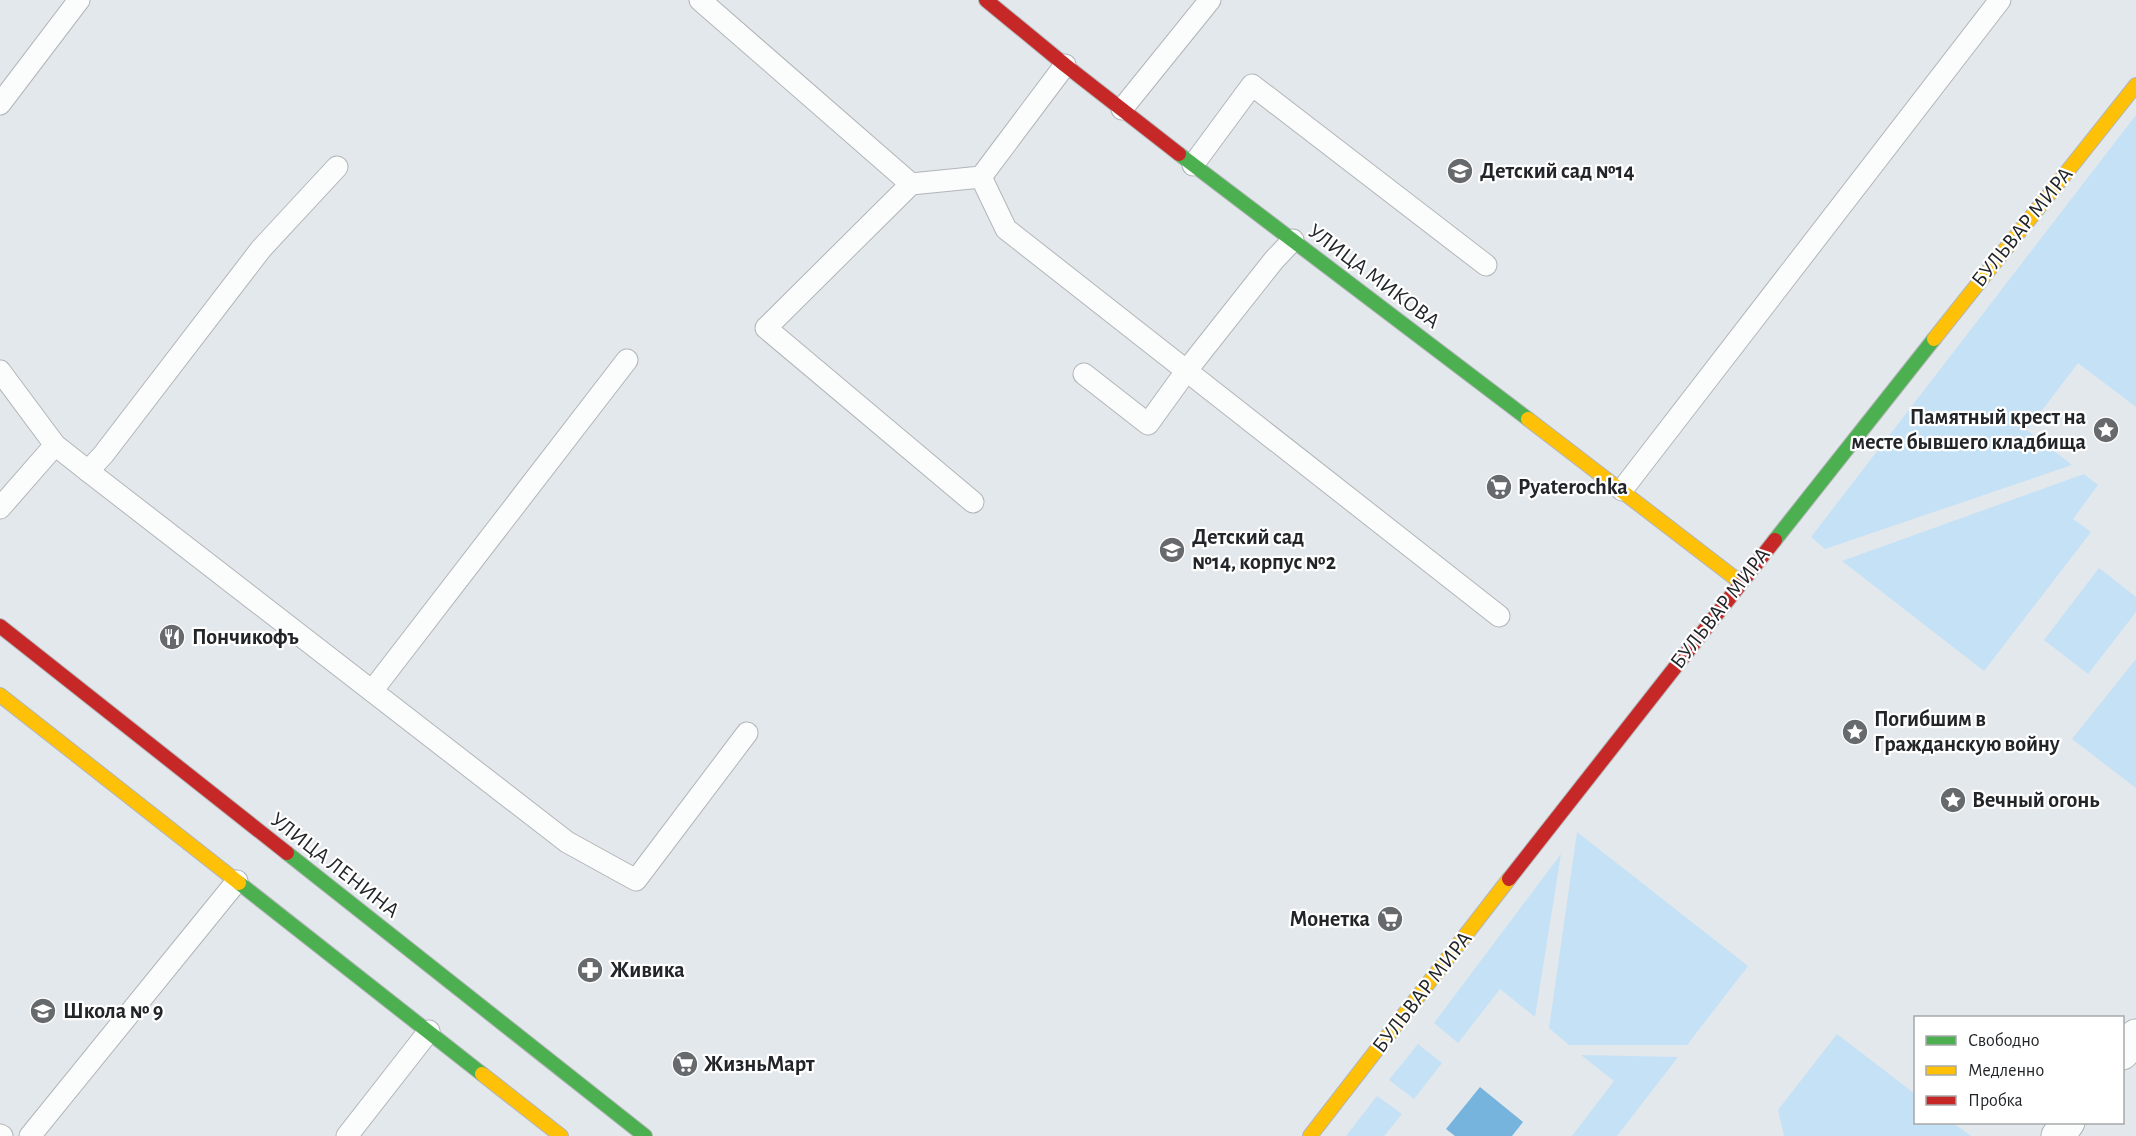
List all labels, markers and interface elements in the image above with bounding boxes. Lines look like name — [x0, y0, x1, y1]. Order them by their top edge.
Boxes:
school or university icon: Детский сад №14 — [1445, 156, 1475, 186]
place label: Детский сад №14 — [1480, 160, 1635, 182]
street label: БУЛЬВАР МИРА — [1967, 163, 2077, 291]
street label: УЛИЦА МИКОВА — [1304, 220, 1444, 332]
place label: Памятный крест на месте бывшего кладбища — [1851, 406, 2086, 453]
place icon: Памятный крест на месте бывшего кладбища — [2091, 415, 2121, 445]
supermarket icon: Pyaterochka — [1484, 472, 1514, 502]
place label: Pyaterochka — [1518, 476, 1628, 499]
place label: Детский сад №14, корпус №2 — [1192, 526, 1336, 574]
school or university icon: Детский сад №14, корпус №2 — [1157, 535, 1187, 565]
street label: БУЛЬВАР МИРА — [1666, 543, 1774, 673]
restaurant icon: Пончикофъ — [157, 622, 187, 652]
place label: Пончикофъ — [192, 626, 299, 648]
place label: Погибшим в Гражданскую войну — [1874, 708, 2060, 756]
place icon: Погибшим в Гражданскую войну — [1840, 717, 1870, 747]
place icon: Вечный огонь — [1938, 785, 1968, 815]
place label: Вечный огонь — [1972, 789, 2100, 811]
street label: УЛИЦА ЛЕНИНА — [267, 808, 404, 922]
supermarket icon: Монетка — [1375, 904, 1405, 934]
place label: Монетка — [1290, 908, 1370, 930]
street label: БУЛЬВАР МИРА — [1368, 927, 1476, 1057]
pharmacy icon: Живика — [575, 955, 605, 985]
place label: Живика — [610, 959, 685, 981]
school or university icon: Школа № 9 — [28, 996, 58, 1026]
place label: Школа № 9 — [63, 1000, 163, 1022]
legend — [1914, 1016, 2124, 1124]
text: Свободно — [1968, 1031, 2040, 1050]
supermarket icon: ЖизньМарт — [670, 1049, 700, 1079]
place label: ЖизньМарт — [704, 1053, 815, 1075]
text: Медленно — [1968, 1062, 2044, 1080]
text: Пробка — [1968, 1091, 2023, 1110]

